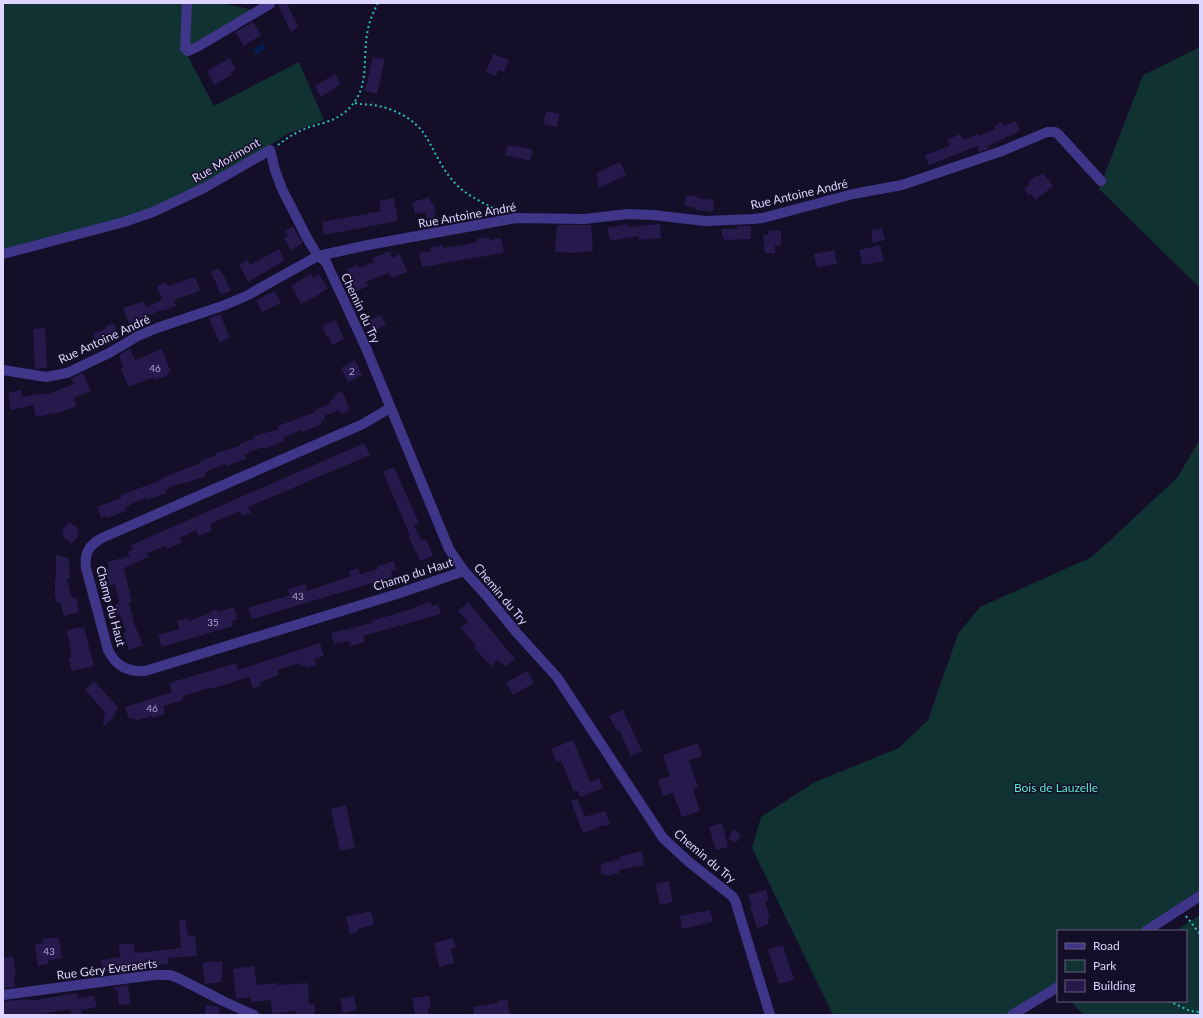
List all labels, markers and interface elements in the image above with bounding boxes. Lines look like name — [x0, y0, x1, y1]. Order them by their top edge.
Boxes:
street label: Rue Morimont — [189, 134, 263, 185]
street label: Rue Antoine André — [749, 176, 849, 212]
street label: Rue Antoine André — [417, 199, 517, 231]
street label: Chemin du Try — [338, 270, 384, 346]
street label: Rue Antoine André — [56, 311, 152, 367]
house number: 46 — [149, 362, 161, 374]
house number: 2 — [349, 365, 355, 377]
street label: Champ du Haut — [371, 554, 455, 594]
street label: Chemin du Try — [471, 560, 532, 629]
street label: Champ du Haut — [93, 564, 129, 649]
house number: 43 — [292, 590, 304, 602]
house number: 35 — [207, 616, 219, 628]
house number: 46 — [146, 702, 158, 714]
park label: Bois de Lauzelle — [1014, 780, 1098, 795]
street label: Chemin du Try — [671, 826, 740, 887]
legend — [1057, 930, 1187, 1002]
text: Road — [1093, 938, 1120, 953]
house number: 43 — [43, 945, 55, 957]
street label: Rue Géry Everaerts — [56, 955, 158, 983]
text: Park — [1093, 958, 1117, 973]
text: Building — [1093, 978, 1136, 993]

